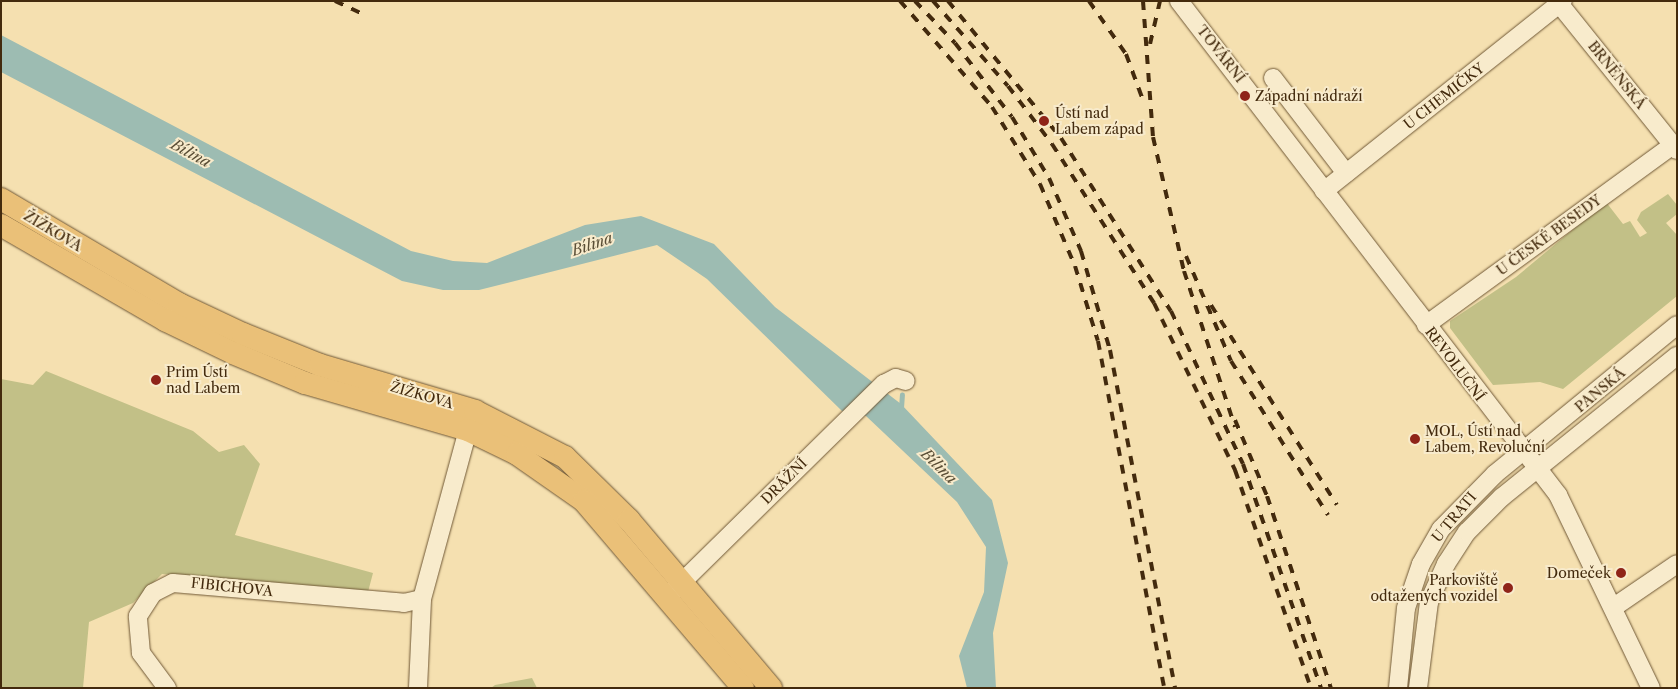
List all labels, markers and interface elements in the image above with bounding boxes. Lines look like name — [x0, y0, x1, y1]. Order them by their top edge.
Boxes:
street label: TOVÁRNÍ — [1193, 22, 1249, 86]
street label: BRNĚNSKÁ — [1585, 38, 1649, 112]
street label: U CHEMIČKY — [1400, 59, 1488, 133]
place label: Západní nádraží — [1255, 88, 1363, 104]
marker: Západní nádraží — [1239, 90, 1251, 102]
place label: Ústí nad Labem západ — [1055, 105, 1144, 138]
marker: Ústí nad Labem západ — [1037, 114, 1051, 128]
water label: Bílina — [168, 135, 214, 171]
street label: U ČESKÉ BESEDY — [1493, 191, 1605, 279]
street label: ŽIŽKOVA — [21, 207, 85, 255]
water label: Bílina — [569, 229, 615, 259]
street label: REVOLUČNÍ — [1422, 324, 1488, 404]
place label: Prim Ústí nad Labem — [166, 364, 240, 397]
street label: PANSKÁ — [1572, 364, 1628, 416]
marker: Prim Ústí nad Labem — [150, 374, 162, 386]
street label: ŽIŽKOVA — [388, 378, 456, 412]
place label: MOL, Ústí nad Labem, Revoluční — [1425, 423, 1545, 456]
marker: MOL, Ústí nad Labem, Revoluční — [1409, 433, 1421, 445]
water label: Bílina — [917, 445, 961, 487]
street label: DRÁŽNÍ — [758, 455, 810, 507]
street label: U TRATI — [1428, 488, 1480, 546]
place label: Domeček — [1547, 565, 1611, 581]
marker: Domeček — [1615, 567, 1627, 579]
place label: Parkoviště odtažených vozidel — [1370, 572, 1498, 604]
street label: FIBICHOVA — [190, 574, 274, 600]
marker: Parkoviště odtažených vozidel — [1502, 582, 1514, 594]

